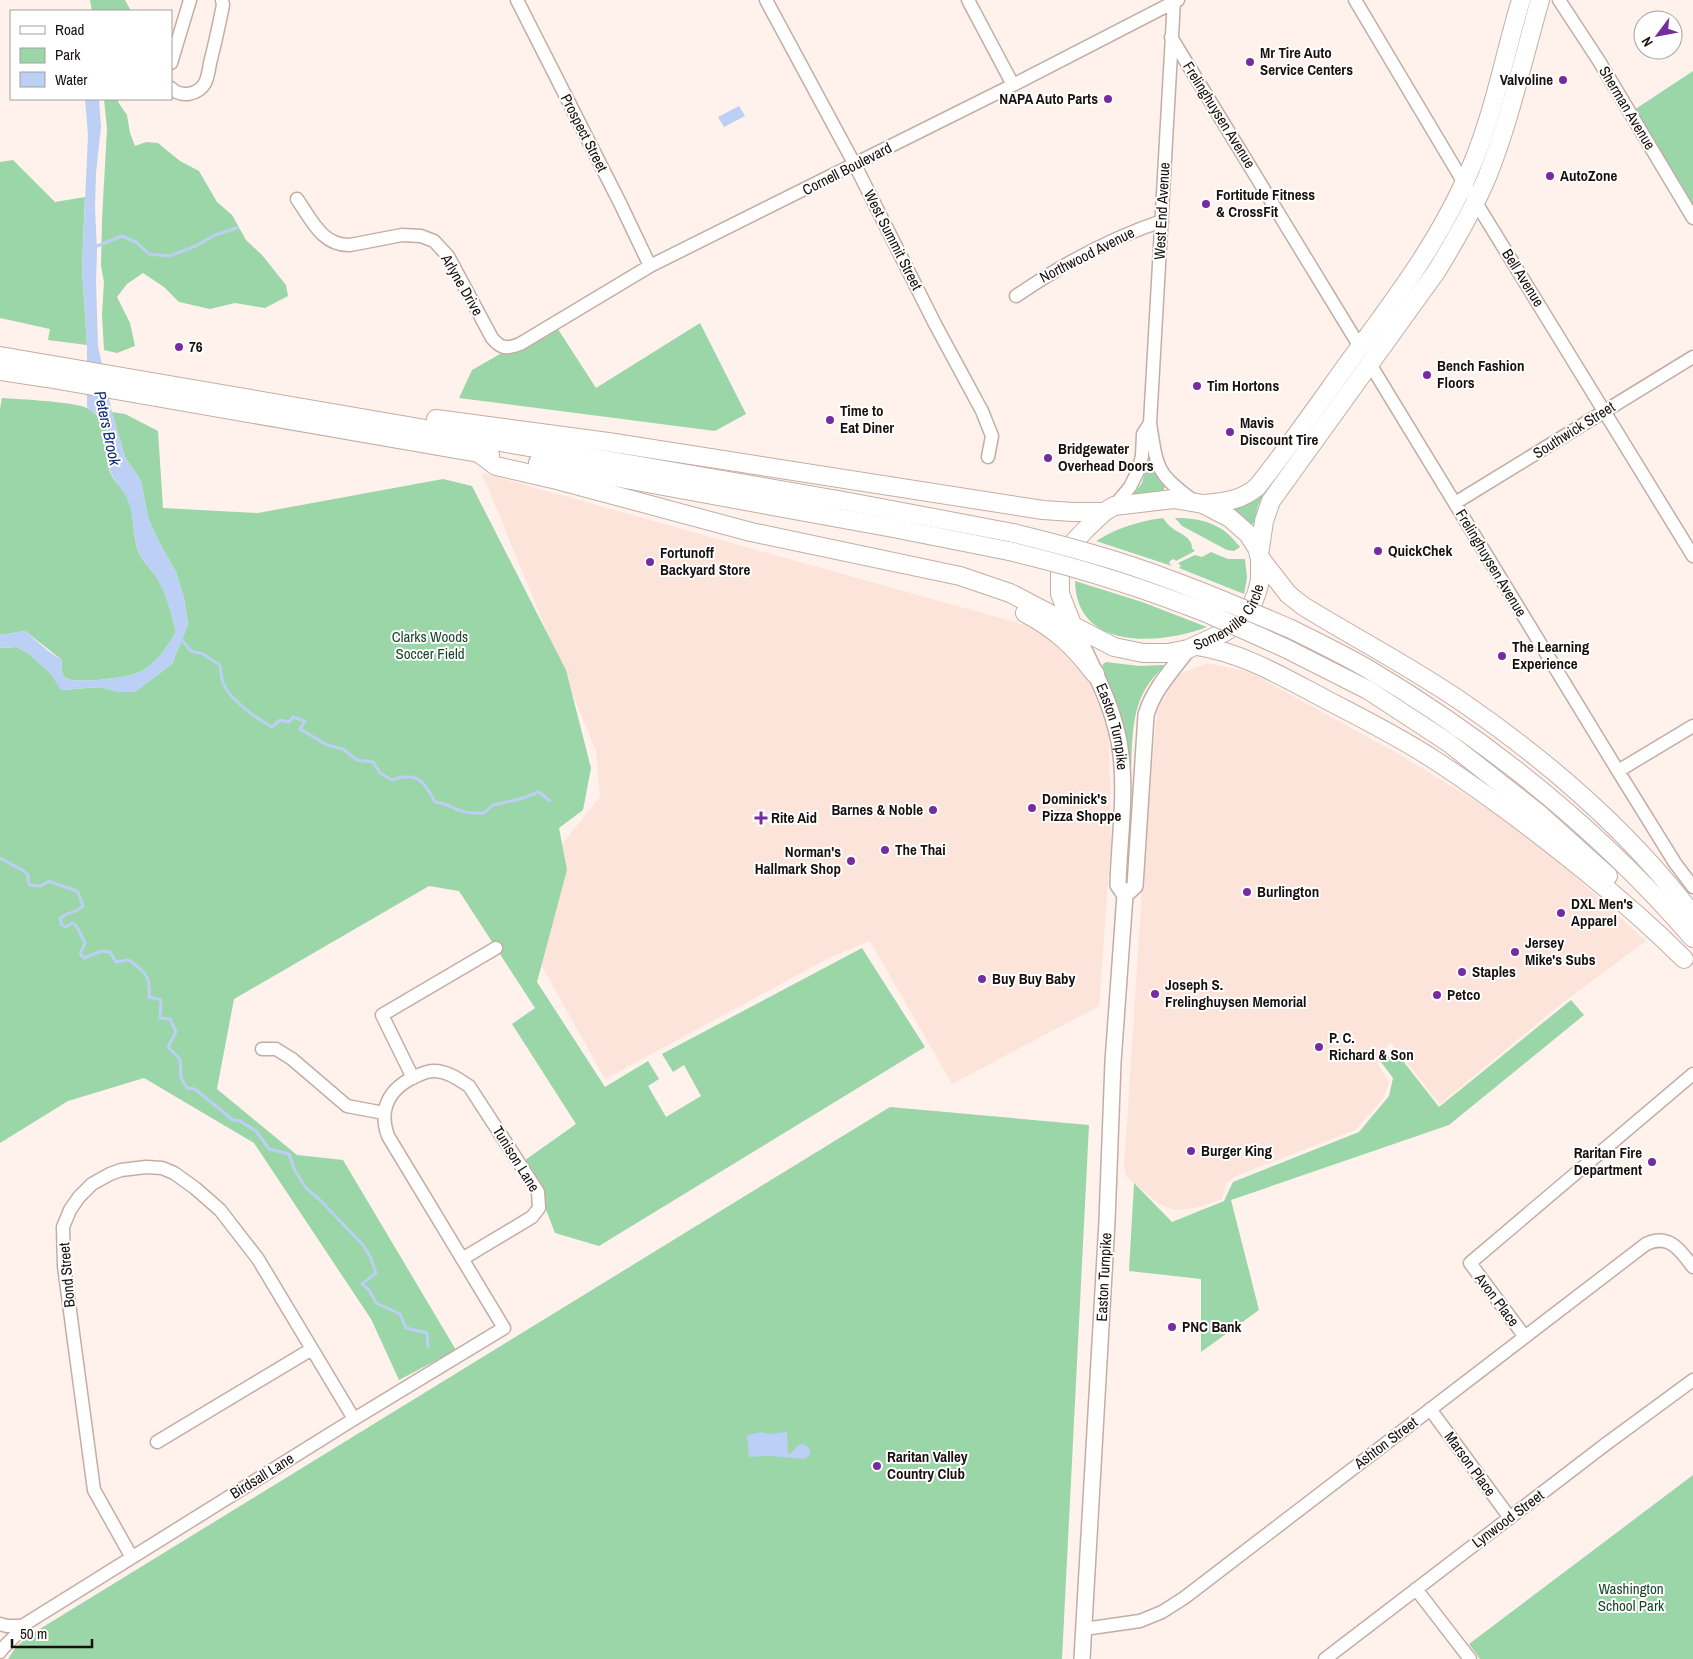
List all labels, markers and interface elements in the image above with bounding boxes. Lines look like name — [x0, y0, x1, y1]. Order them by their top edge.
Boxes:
legend — [10, 10, 172, 100]
north arrow — [1633, 10, 1683, 60]
text: Road — [55, 19, 84, 40]
text: N — [1637, 34, 1657, 50]
place label: Mr Tire Auto Service Centers — [1260, 42, 1353, 80]
text: Park — [55, 44, 81, 65]
marker: Mr Tire Auto Service Centers — [1244, 56, 1256, 68]
street label: Frelinghuysen Avenue — [1178, 57, 1261, 172]
street label: Sherman Avenue — [1594, 62, 1661, 154]
text: Water — [55, 69, 87, 90]
place label: Valvoline — [1500, 69, 1553, 90]
marker: Valvoline — [1557, 74, 1569, 86]
place label: NAPA Auto Parts — [999, 88, 1098, 109]
street label: Prospect Street — [556, 90, 613, 176]
marker: NAPA Auto Parts — [1102, 93, 1114, 105]
street label: Cornell Boulevard — [798, 137, 895, 200]
street label: West End Avenue — [1148, 162, 1175, 260]
place label: AutoZone — [1560, 165, 1618, 186]
marker: AutoZone — [1544, 170, 1556, 182]
place label: Fortitude Fitness & CrossFit — [1216, 184, 1315, 222]
street label: West Summit Street — [859, 186, 928, 294]
marker: Fortitude Fitness & CrossFit — [1200, 198, 1212, 210]
street label: Northwood Avenue — [1036, 222, 1138, 287]
street label: Bell Avenue — [1497, 245, 1550, 311]
street label: Arlyne Drive — [436, 249, 489, 319]
place label: 76 — [189, 336, 203, 357]
marker: 76 — [173, 341, 185, 353]
place label: Bench Fashion Floors — [1437, 355, 1525, 393]
marker: Bench Fashion Floors — [1421, 369, 1433, 381]
place label: Tim Hortons — [1207, 375, 1279, 396]
marker: Tim Hortons — [1191, 380, 1203, 392]
water label: Peters Brook — [89, 389, 127, 468]
street label: Southwick Street — [1529, 396, 1619, 463]
place label: Time to Eat Diner — [840, 400, 894, 438]
place label: Mavis Discount Tire — [1240, 412, 1319, 450]
marker: Time to Eat Diner — [824, 414, 836, 426]
marker: Mavis Discount Tire — [1224, 426, 1236, 438]
place label: Bridgewater Overhead Doors — [1058, 438, 1154, 476]
marker: Bridgewater Overhead Doors — [1042, 452, 1054, 464]
street label: Frelinghuysen Avenue — [1451, 505, 1532, 621]
place label: QuickChek — [1388, 540, 1452, 561]
place label: Fortunoff Backyard Store — [660, 542, 750, 580]
marker: QuickChek — [1372, 545, 1384, 557]
marker: Fortunoff Backyard Store — [644, 556, 656, 568]
street label: Somerville Circle — [1190, 582, 1269, 655]
park label: Clarks Woods Soccer Field — [392, 626, 468, 664]
place label: The Learning Experience — [1512, 636, 1590, 674]
marker: The Learning Experience — [1496, 650, 1508, 662]
street label: Easton Turnpike — [1091, 680, 1133, 771]
place label: Dominick's Pizza Shoppe — [1042, 788, 1121, 826]
place label: Barnes & Noble — [831, 799, 923, 820]
marker: Dominick's Pizza Shoppe — [1026, 802, 1038, 814]
marker: Barnes & Noble — [927, 804, 939, 816]
place label: Rite Aid — [771, 807, 817, 828]
marker: Rite Aid — [755, 812, 767, 824]
place label: The Thai — [895, 839, 946, 860]
place label: Norman's Hallmark Shop — [755, 841, 841, 879]
marker: The Thai — [879, 844, 891, 856]
marker: Norman's Hallmark Shop — [845, 855, 857, 867]
place label: Burlington — [1257, 881, 1319, 902]
marker: Burlington — [1241, 886, 1253, 898]
place label: DXL Men's Apparel — [1571, 893, 1633, 931]
marker: DXL Men's Apparel — [1555, 907, 1567, 919]
place label: Jersey Mike's Subs — [1525, 932, 1596, 970]
marker: Jersey Mike's Subs — [1509, 946, 1521, 958]
place label: Staples — [1472, 961, 1516, 982]
marker: Staples — [1456, 966, 1468, 978]
place label: Buy Buy Baby — [992, 968, 1076, 989]
marker: Buy Buy Baby — [976, 973, 988, 985]
place label: Joseph S. Frelinghuysen Memorial — [1165, 974, 1307, 1012]
place label: Petco — [1447, 984, 1481, 1005]
marker: Joseph S. Frelinghuysen Memorial — [1149, 988, 1161, 1000]
marker: Petco — [1431, 989, 1443, 1001]
place label: P. C. Richard & Son — [1329, 1027, 1414, 1065]
marker: P. C. Richard & Son — [1313, 1041, 1325, 1053]
street label: Tunison Lane — [488, 1122, 545, 1196]
place label: Burger King — [1201, 1140, 1273, 1161]
place label: Raritan Fire Department — [1574, 1142, 1642, 1180]
marker: Burger King — [1185, 1145, 1197, 1157]
marker: Raritan Fire Department — [1646, 1156, 1658, 1168]
street label: Easton Turnpike — [1091, 1232, 1116, 1322]
street label: Bond Street — [53, 1241, 80, 1308]
street label: Avon Place — [1470, 1268, 1525, 1331]
place label: PNC Bank — [1182, 1316, 1242, 1337]
marker: PNC Bank — [1166, 1321, 1178, 1333]
street label: Ashton Street — [1349, 1411, 1422, 1474]
street label: Marson Place — [1440, 1427, 1501, 1500]
place label: Raritan Valley Country Club — [887, 1446, 968, 1484]
street label: Birdsall Lane — [226, 1448, 298, 1504]
marker: Raritan Valley Country Club — [871, 1460, 883, 1472]
street label: Lynwood Street — [1467, 1484, 1548, 1553]
park label: Washington School Park — [1598, 1578, 1665, 1616]
scale bar — [12, 1616, 92, 1648]
text: 50 m — [20, 1623, 47, 1644]

